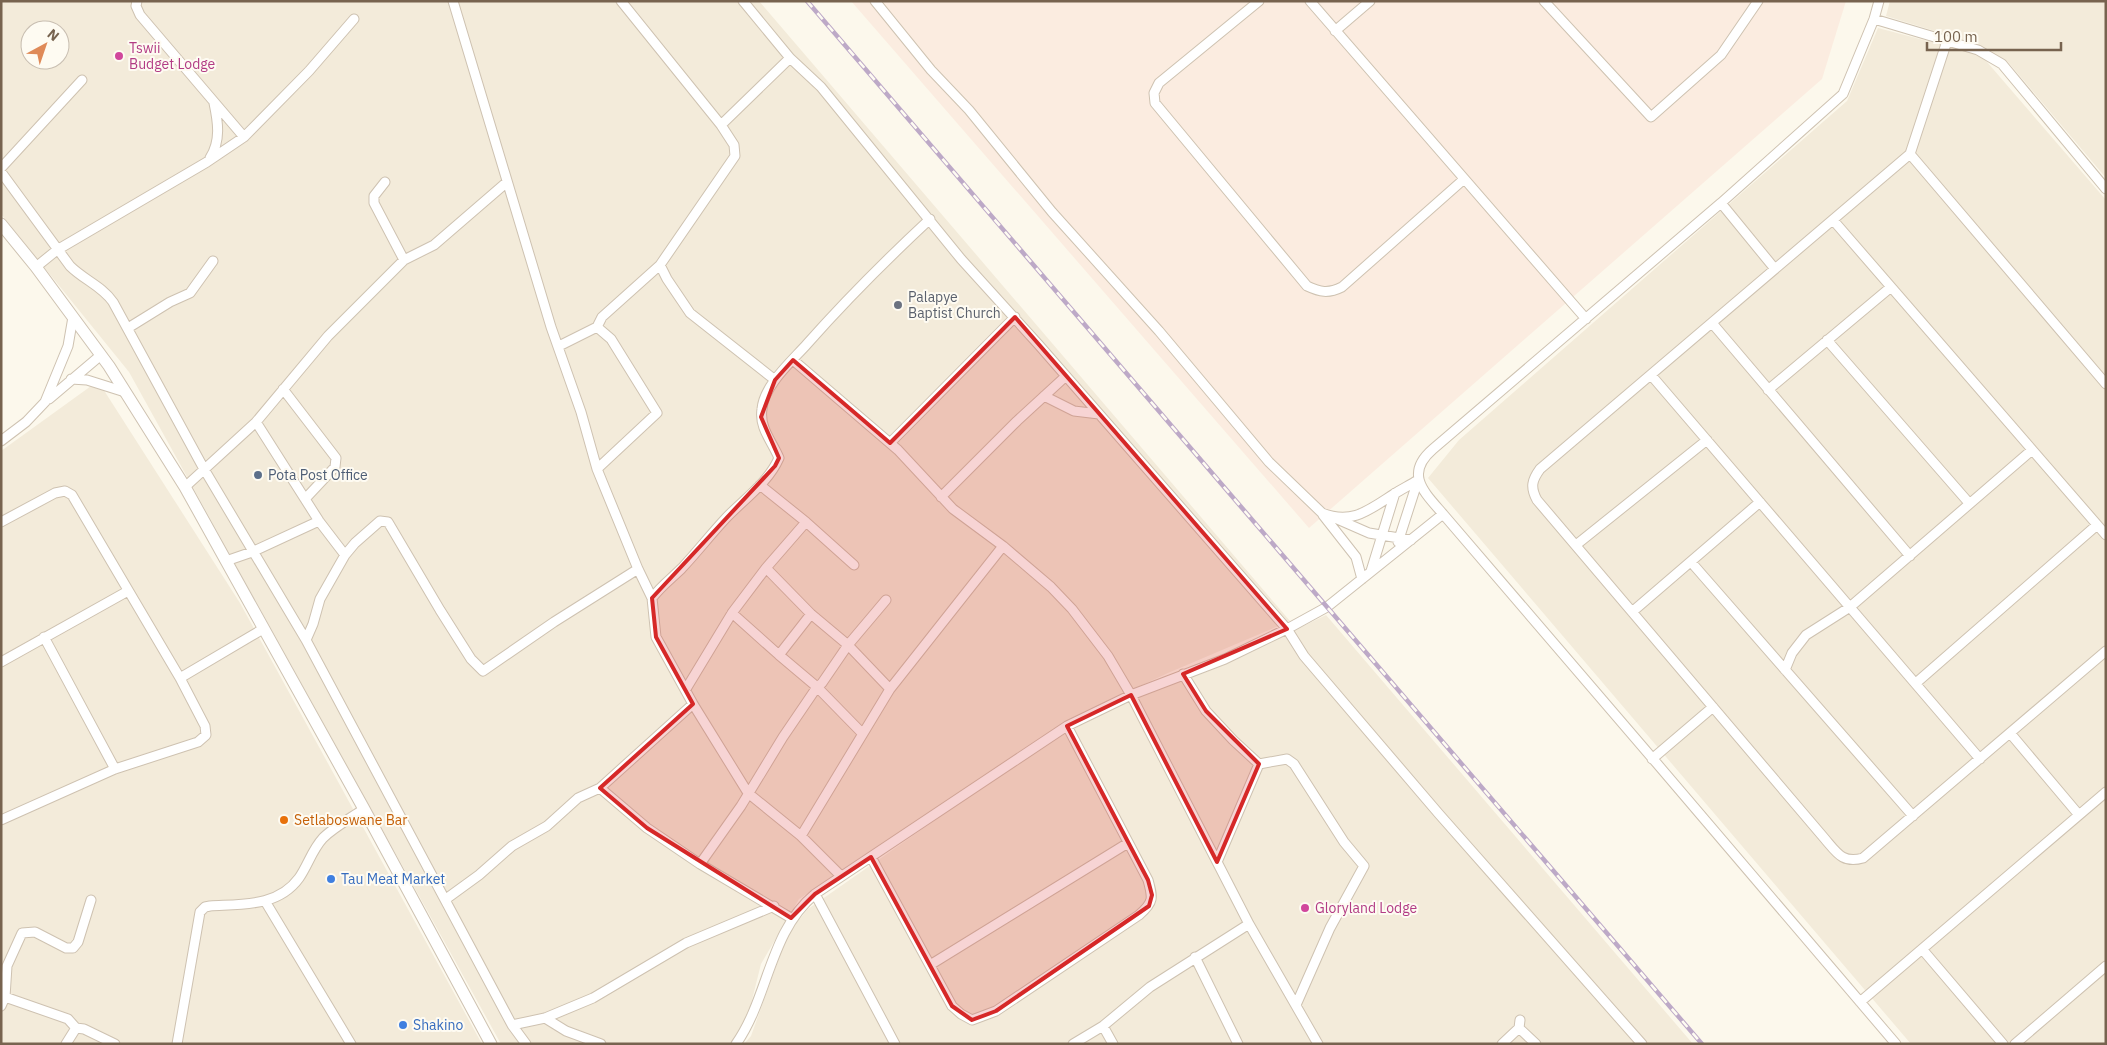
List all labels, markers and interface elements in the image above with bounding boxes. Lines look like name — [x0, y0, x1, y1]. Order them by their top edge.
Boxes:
north arrow — [20, 20, 70, 70]
scale bar — [1927, 20, 2061, 52]
text: N — [44, 25, 63, 45]
text: 100 m — [1934, 27, 1978, 46]
place label: Tswii Budget Lodge — [129, 39, 216, 73]
marker: Tswii Budget Lodge — [113, 50, 125, 62]
place label: Palapye Baptist Church — [908, 288, 1001, 322]
marker: Palapye Baptist Church — [892, 299, 904, 311]
place label: Pota Post Office — [268, 466, 368, 484]
marker: Pota Post Office — [252, 469, 264, 481]
place label: Setlaboswane Bar — [294, 811, 407, 829]
marker: Setlaboswane Bar — [278, 814, 290, 826]
place label: Tau Meat Market — [341, 870, 445, 888]
marker: Tau Meat Market — [325, 873, 337, 885]
place label: Gloryland Lodge — [1315, 899, 1417, 917]
marker: Gloryland Lodge — [1299, 902, 1311, 914]
place label: Shakino — [413, 1016, 463, 1034]
marker: Shakino — [397, 1019, 409, 1031]

